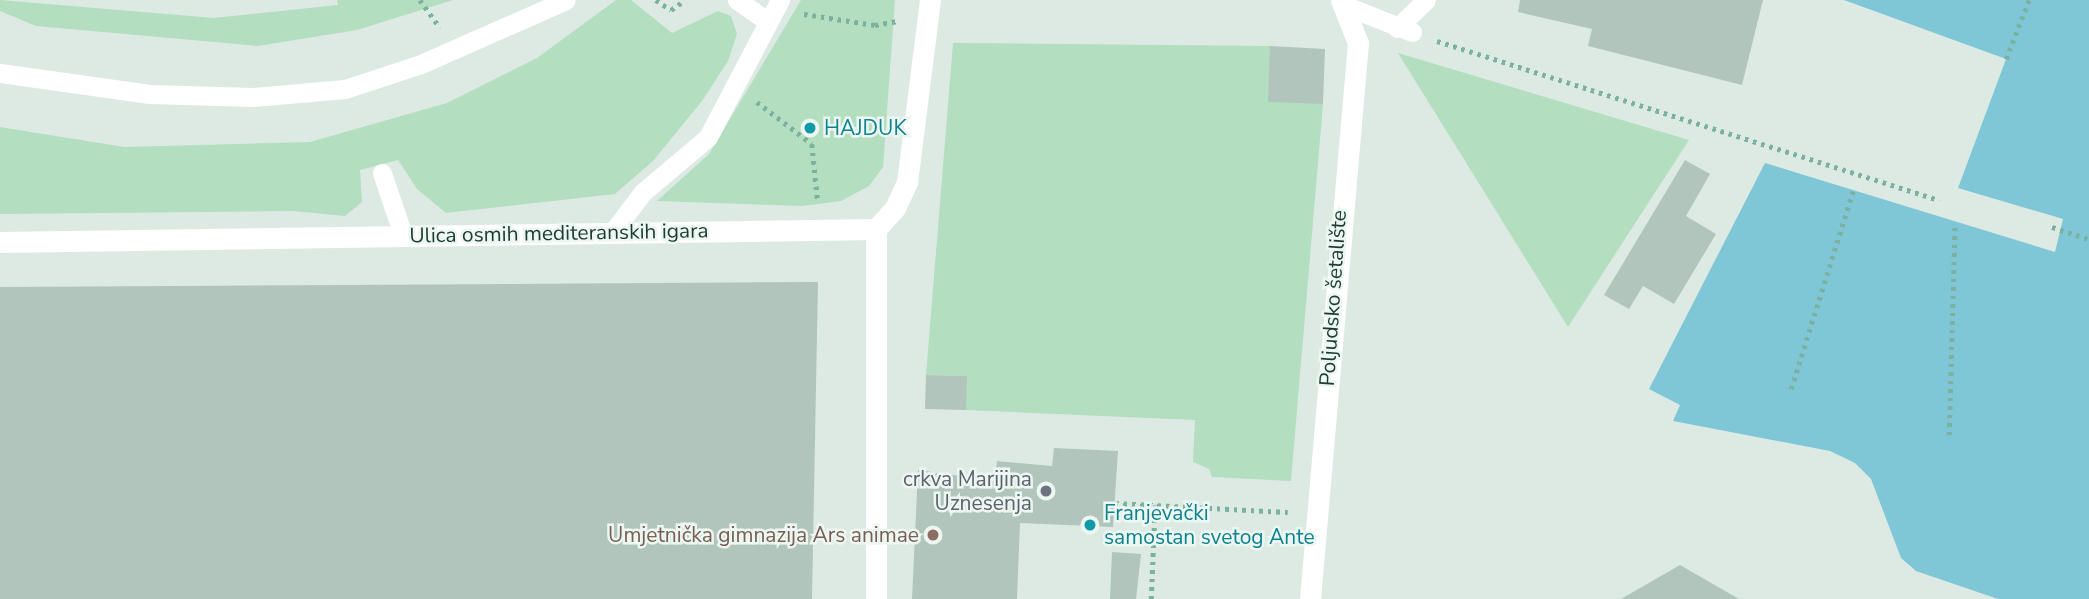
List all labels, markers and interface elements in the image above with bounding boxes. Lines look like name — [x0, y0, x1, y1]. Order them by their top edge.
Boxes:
place label: HAJDUK — [824, 115, 907, 141]
marker: HAJDUK — [802, 120, 818, 136]
street label: Poljudsko šetalište — [1314, 209, 1352, 387]
street label: Ulica osmih mediteranskih igara — [409, 218, 709, 248]
place label: crkva Marijina Uznesenja — [903, 466, 1032, 516]
marker: crkva Marijina Uznesenja — [1038, 483, 1054, 499]
place label: Franjevački samostan svetog Ante — [1104, 500, 1315, 550]
marker: Franjevački samostan svetog Ante — [1082, 517, 1098, 533]
place label: Umjetnička gimnazija Ars animae — [608, 522, 919, 548]
marker: Umjetnička gimnazija Ars animae — [925, 527, 941, 543]

